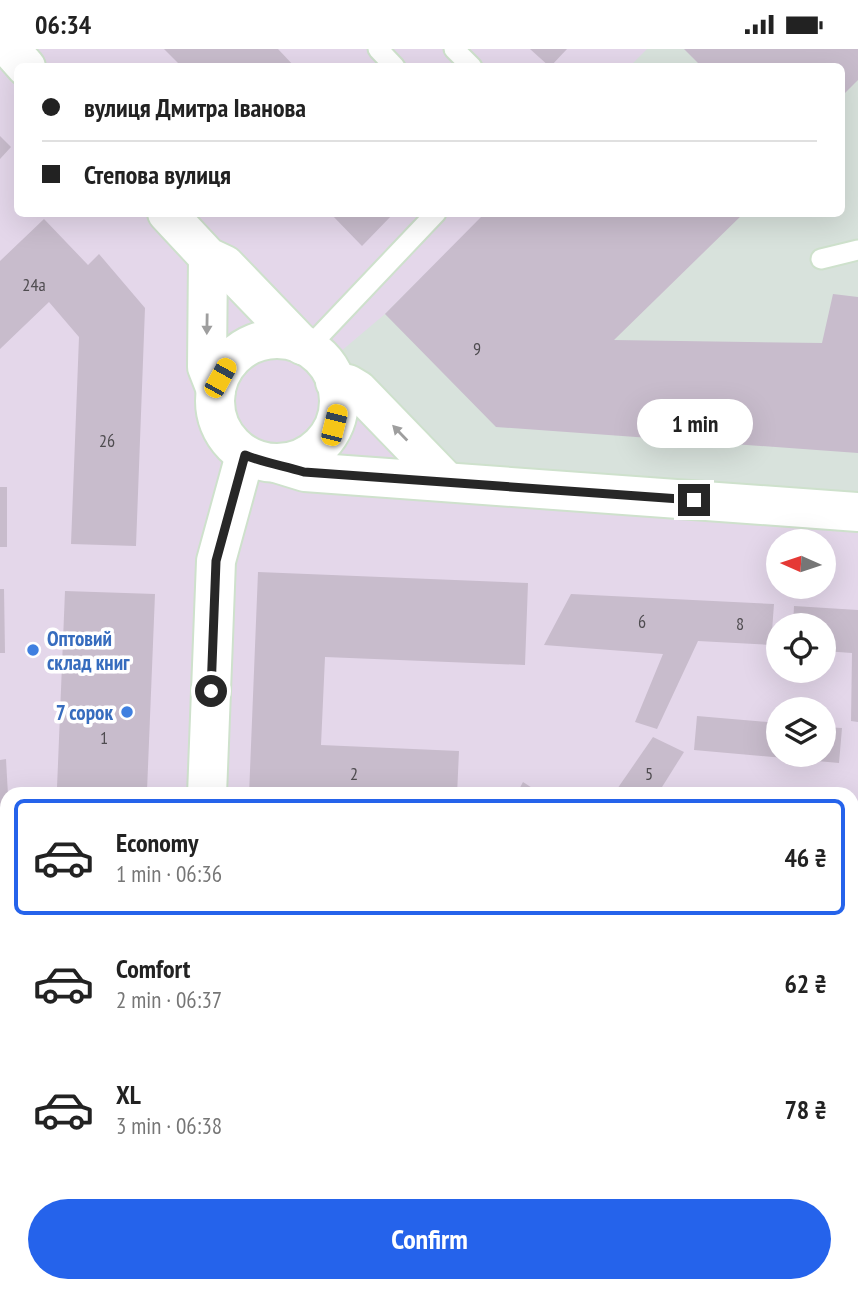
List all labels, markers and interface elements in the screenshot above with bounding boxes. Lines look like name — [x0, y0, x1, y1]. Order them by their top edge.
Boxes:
text: 06:34 — [35, 8, 91, 41]
text: вулиця Дмитра Іванова — [84, 91, 306, 124]
text: Степова вулиця — [84, 158, 231, 191]
house number: 24а — [22, 273, 46, 296]
one-way arrow — [202, 314, 213, 336]
house number: 9 — [473, 337, 481, 360]
car — [201, 355, 240, 401]
callout: 1 min — [636, 399, 752, 447]
car — [319, 402, 350, 448]
text: 1 min — [672, 409, 718, 438]
one-way arrow — [391, 424, 408, 441]
house number: 26 — [99, 429, 115, 452]
route end — [678, 484, 710, 516]
north arrow — [766, 529, 836, 599]
map controls — [766, 529, 836, 767]
house number: 6 — [638, 610, 646, 633]
house number: 8 — [736, 612, 744, 635]
button: locate — [766, 613, 836, 683]
place label: Оптовий склад книг — [47, 625, 130, 676]
marker: Оптовий склад книг — [25, 642, 41, 658]
route start — [195, 675, 227, 707]
button: layers — [766, 697, 836, 767]
place label: 7 сорок — [56, 699, 113, 726]
marker: 7 сорок — [119, 704, 135, 720]
house number: 1 — [100, 726, 108, 749]
house number: 2 — [350, 762, 358, 785]
house number: 5 — [645, 762, 653, 785]
icon: car — [32, 826, 95, 889]
text: Economy — [116, 826, 198, 859]
text: 46 ₴ — [784, 841, 827, 874]
text: 1 min · 06:36 — [116, 859, 222, 888]
icon: car — [32, 952, 95, 1015]
text: Comfort — [116, 952, 190, 985]
text: 62 ₴ — [784, 967, 827, 1000]
text: 2 min · 06:37 — [116, 985, 222, 1014]
icon: car — [32, 1078, 95, 1141]
text: XL — [116, 1078, 141, 1111]
text: 78 ₴ — [784, 1093, 827, 1126]
text: 3 min · 06:38 — [116, 1111, 222, 1140]
button: Confirm — [28, 1199, 831, 1279]

